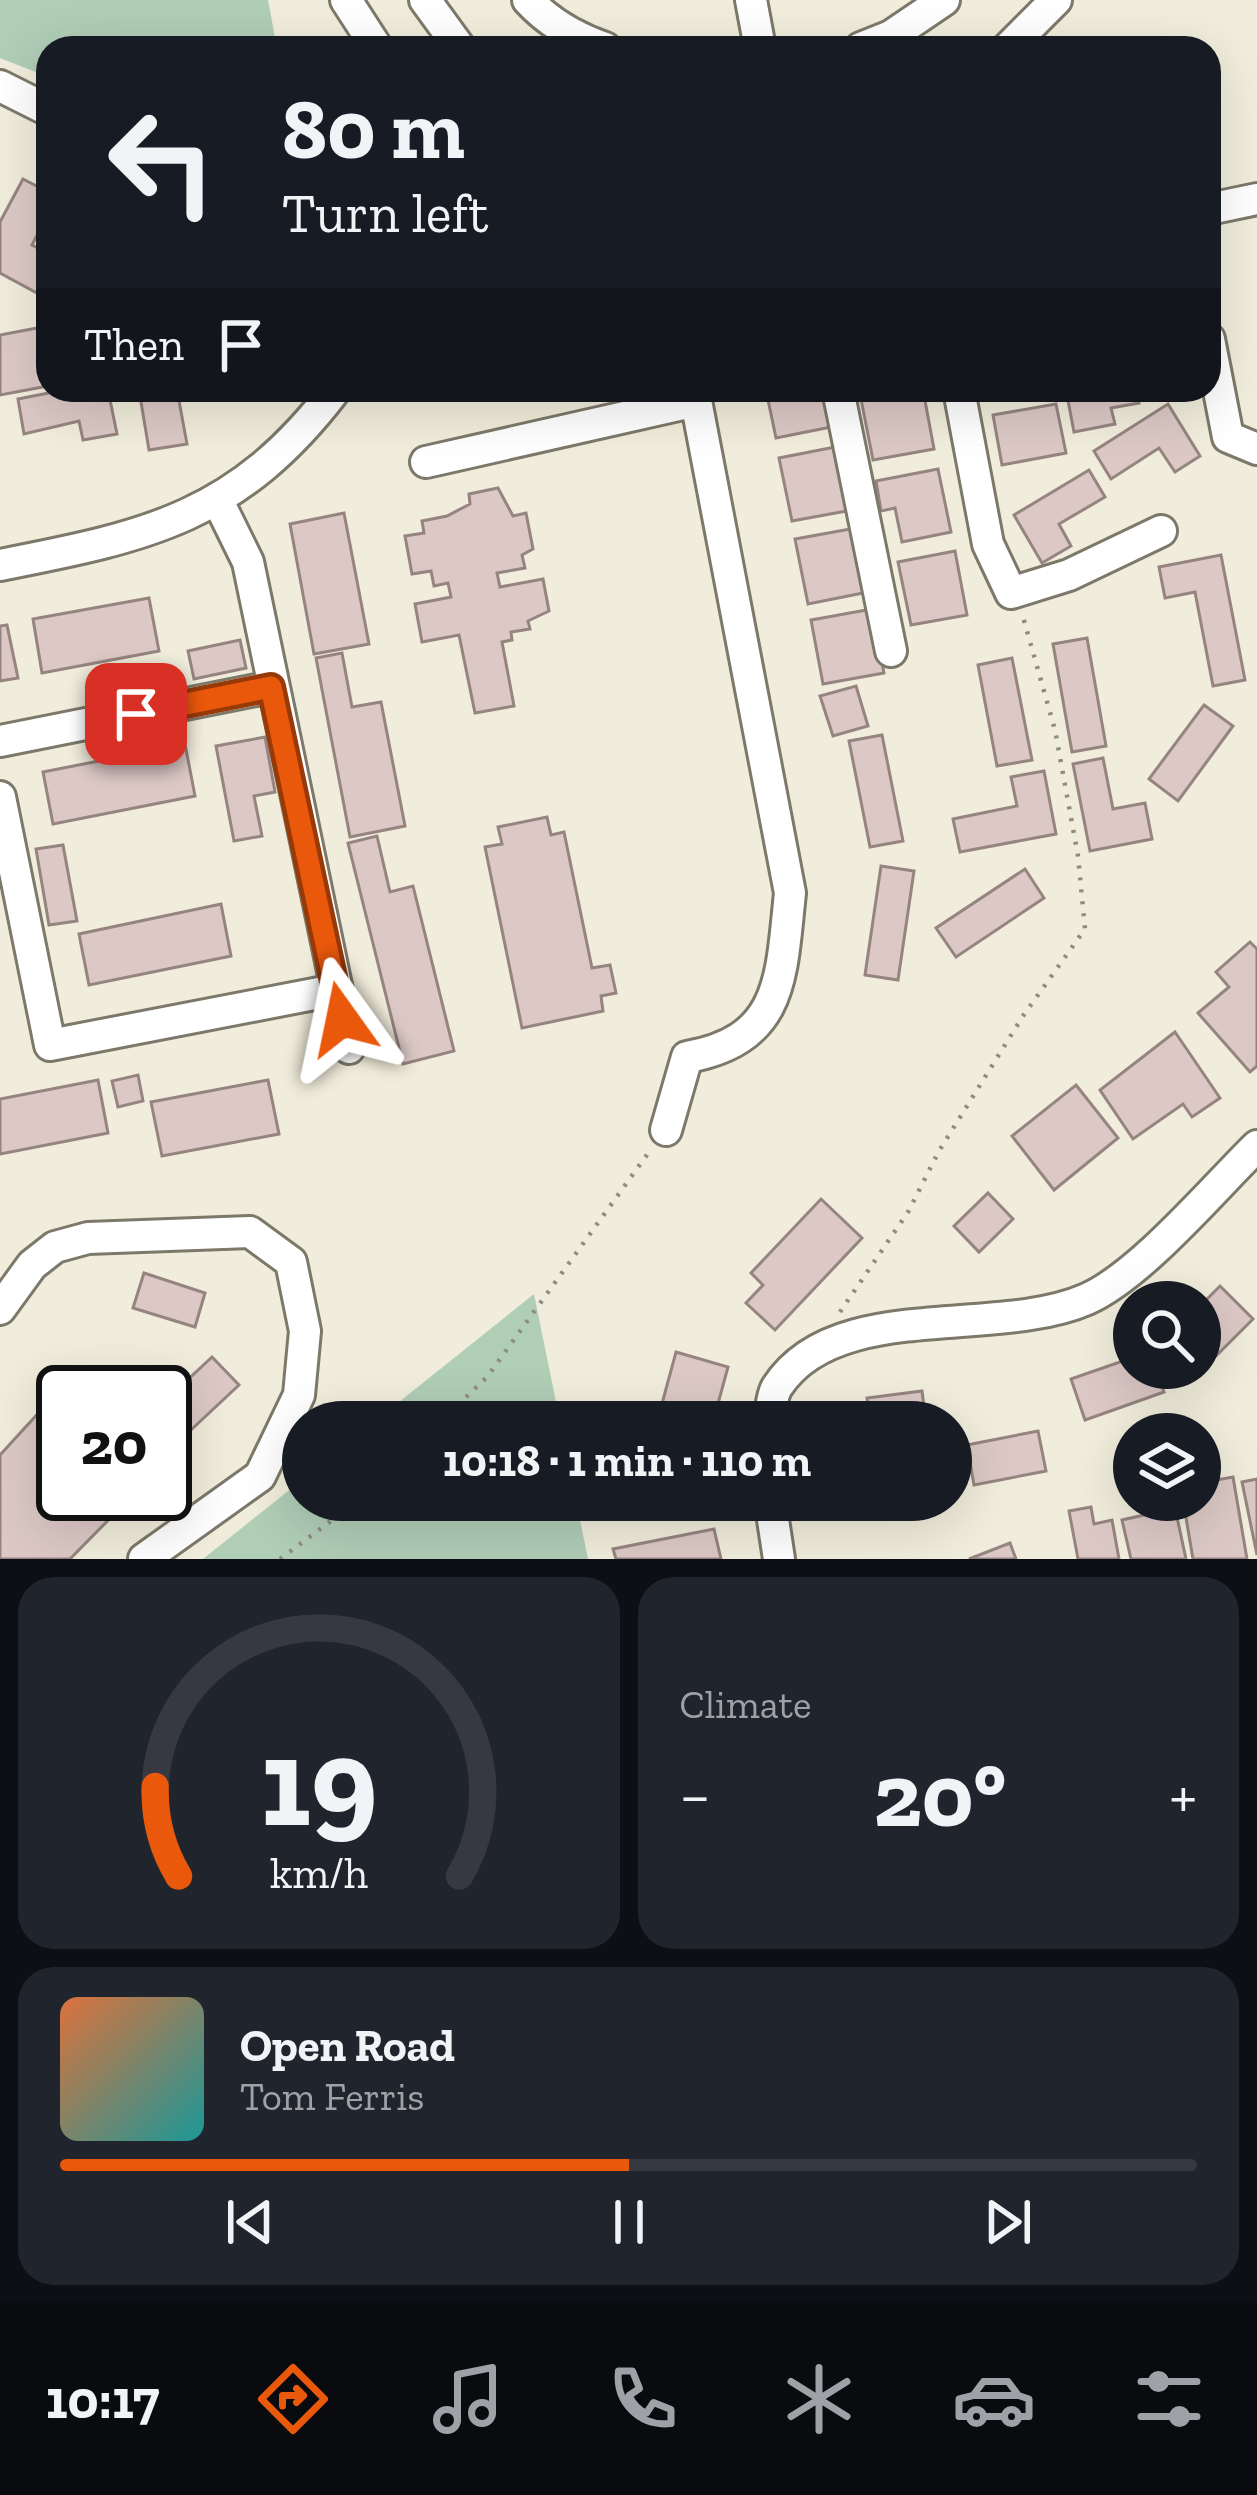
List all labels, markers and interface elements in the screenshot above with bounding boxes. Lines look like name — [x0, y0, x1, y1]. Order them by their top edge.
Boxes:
text: 80 m — [282, 79, 465, 180]
icon: left — [84, 84, 240, 240]
text: Turn left — [282, 181, 489, 246]
icon: arrive — [208, 312, 274, 378]
text: Then — [84, 318, 184, 372]
pin — [85, 663, 187, 765]
icon: arrive — [103, 681, 169, 747]
position arrow — [279, 956, 405, 1082]
map controls — [1113, 1281, 1221, 1521]
button: search — [1113, 1281, 1221, 1389]
speed limit sign: 20 — [36, 1365, 192, 1521]
button: layers — [1113, 1413, 1221, 1521]
text: 10:18 · 1 min · 110 m — [443, 1434, 811, 1488]
text: Climate — [680, 1681, 811, 1728]
text: 19 — [260, 1707, 377, 1857]
text: 20° — [873, 1741, 1006, 1849]
text: − — [680, 1756, 710, 1835]
text: + — [1169, 1756, 1197, 1835]
text: km/h — [270, 1848, 368, 1899]
text: Open Road — [240, 2019, 455, 2073]
text: Tom Ferris — [240, 2073, 424, 2120]
icon: previous — [217, 2189, 283, 2255]
icon: pause — [596, 2189, 662, 2255]
icon: next — [975, 2189, 1041, 2255]
icon: directions — [251, 2357, 335, 2441]
icon: music — [426, 2357, 510, 2441]
icon: phone — [601, 2357, 685, 2441]
icon: climate — [777, 2357, 861, 2441]
icon: car — [952, 2357, 1036, 2441]
icon: filters — [1127, 2357, 1211, 2441]
text: 10:17 — [46, 2367, 159, 2432]

